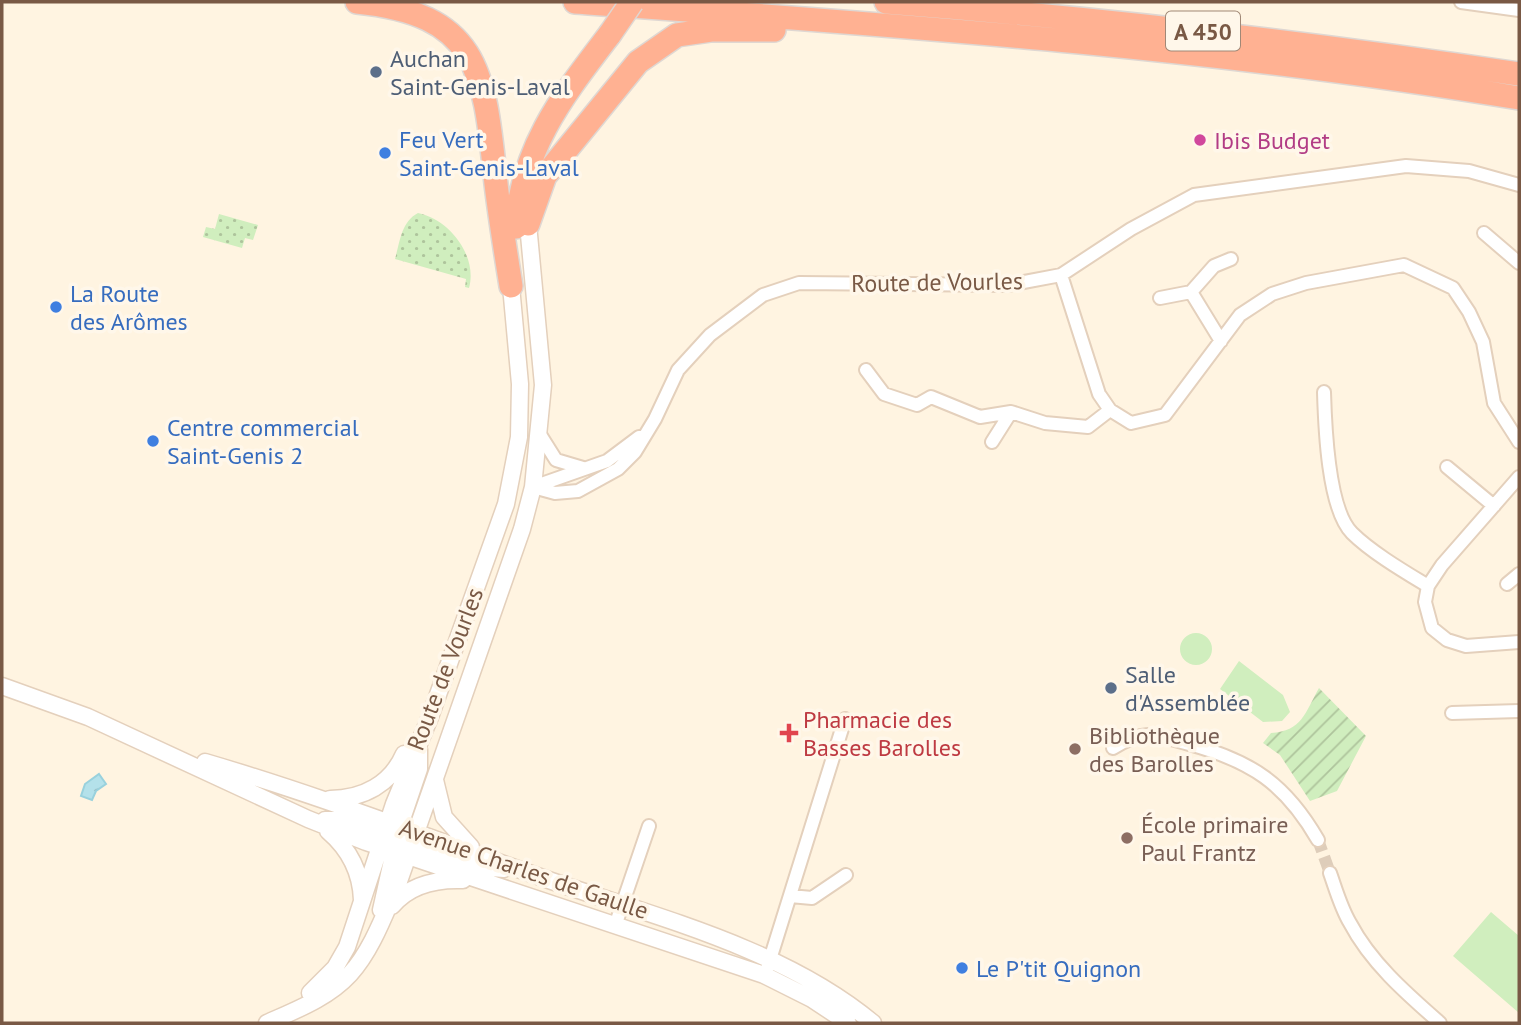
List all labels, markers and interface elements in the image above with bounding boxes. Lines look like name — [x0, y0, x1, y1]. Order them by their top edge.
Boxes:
road number: A 450 — [1166, 12, 1240, 50]
place label: Auchan Saint-Genis-Laval — [390, 43, 570, 102]
marker: Auchan Saint-Genis-Laval — [368, 64, 384, 80]
place label: Feu Vert Saint-Genis-Laval — [399, 124, 579, 183]
place label: Ibis Budget — [1214, 125, 1330, 156]
marker: Ibis Budget — [1192, 132, 1208, 148]
marker: Feu Vert Saint-Genis-Laval — [377, 145, 393, 161]
street label: Route de Vourles — [851, 265, 1023, 299]
place label: La Route des Arômes — [70, 278, 188, 337]
marker: La Route des Arômes — [48, 299, 64, 315]
place label: Centre commercial Saint-Genis 2 — [167, 412, 359, 471]
marker: Centre commercial Saint-Genis 2 — [145, 433, 161, 449]
street label: Route de Vourles — [400, 583, 490, 755]
place label: Salle d'Assemblée — [1125, 659, 1250, 718]
marker: Salle d'Assemblée — [1103, 680, 1119, 696]
place label: Pharmacie des Basses Barolles — [803, 704, 961, 763]
place label: Bibliothèque des Barolles — [1089, 720, 1220, 779]
marker: Pharmacie des Basses Barolles — [781, 725, 797, 741]
marker: Bibliothèque des Barolles — [1067, 741, 1083, 757]
place label: École primaire Paul Frantz — [1141, 809, 1288, 868]
street label: Avenue Charles de Gaulle — [395, 812, 653, 926]
marker: École primaire Paul Frantz — [1119, 830, 1135, 846]
place label: Le P'tit Quignon — [976, 953, 1141, 984]
marker: Le P'tit Quignon — [954, 960, 970, 976]

